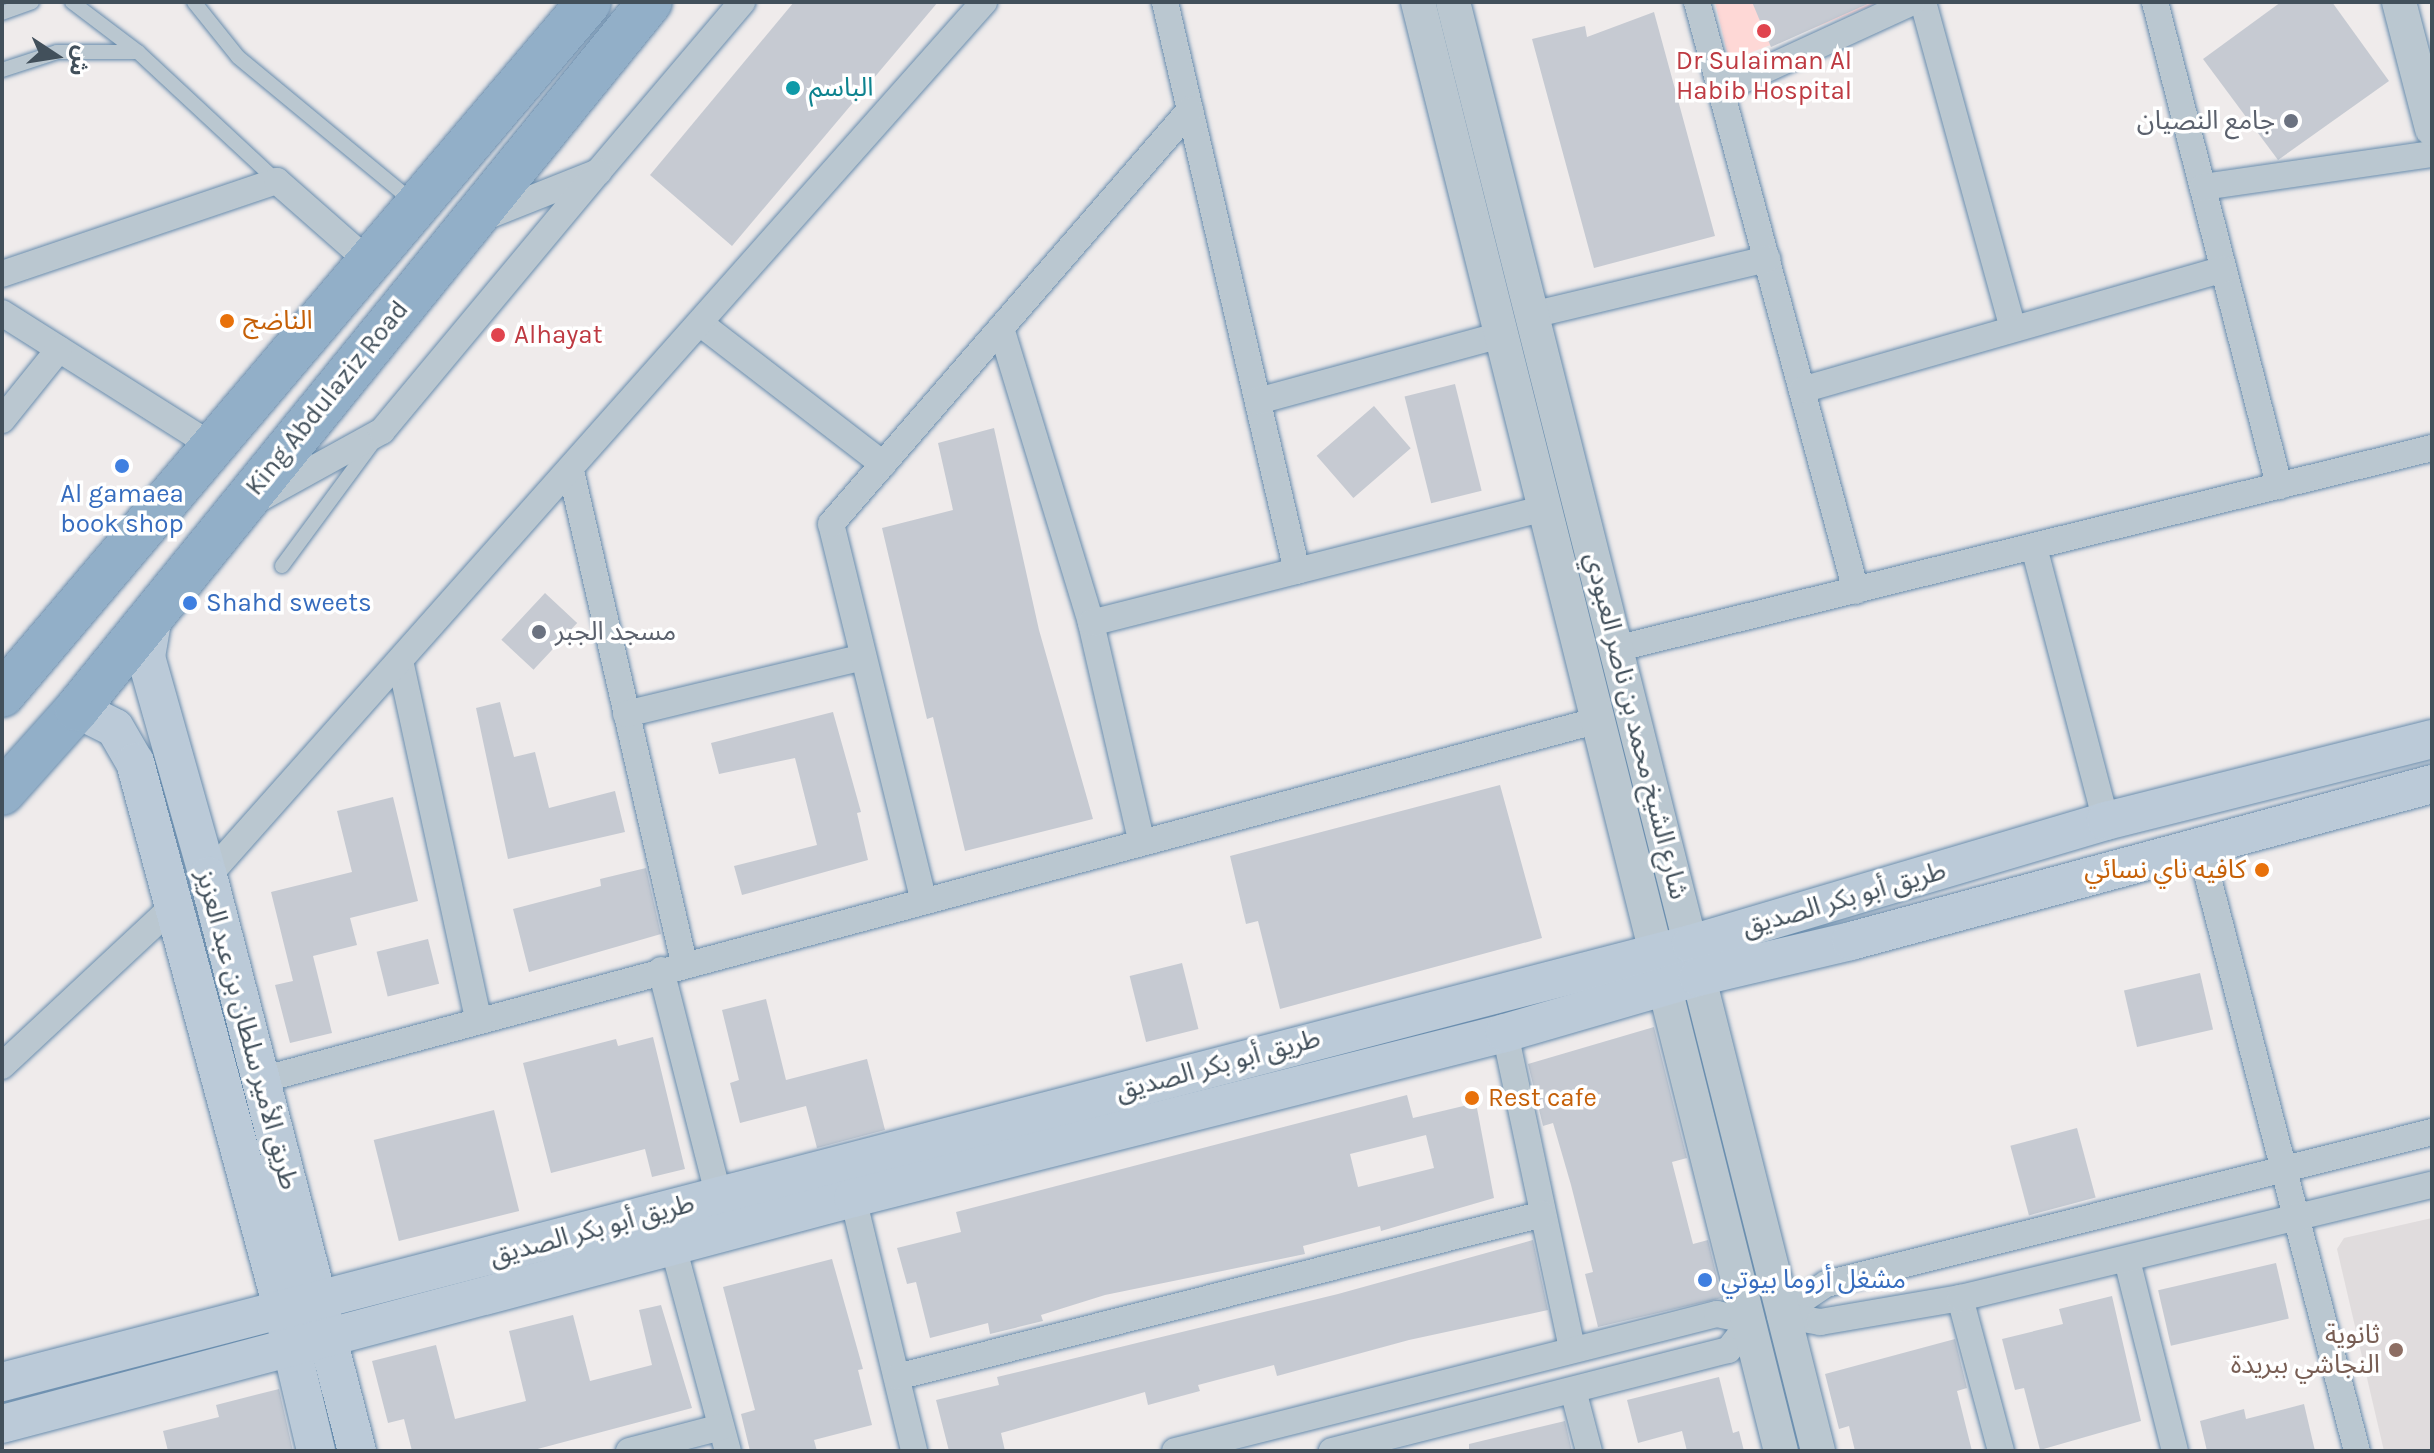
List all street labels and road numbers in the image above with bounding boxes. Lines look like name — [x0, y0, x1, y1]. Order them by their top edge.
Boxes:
street label: King Abdulaziz Road — [239, 294, 415, 502]
street label: شارع الشيخ محمد بن ناصر العبودي — [1578, 549, 1694, 903]
street label: طريق أبو بكر الصديق — [1739, 855, 1949, 943]
street label: طريق الأمير سلطان بن عبد العزيز — [189, 867, 305, 1193]
street label: طريق أبو بكر الصديق — [1112, 1023, 1324, 1107]
street label: طريق أبو بكر الصديق — [486, 1188, 698, 1272]

